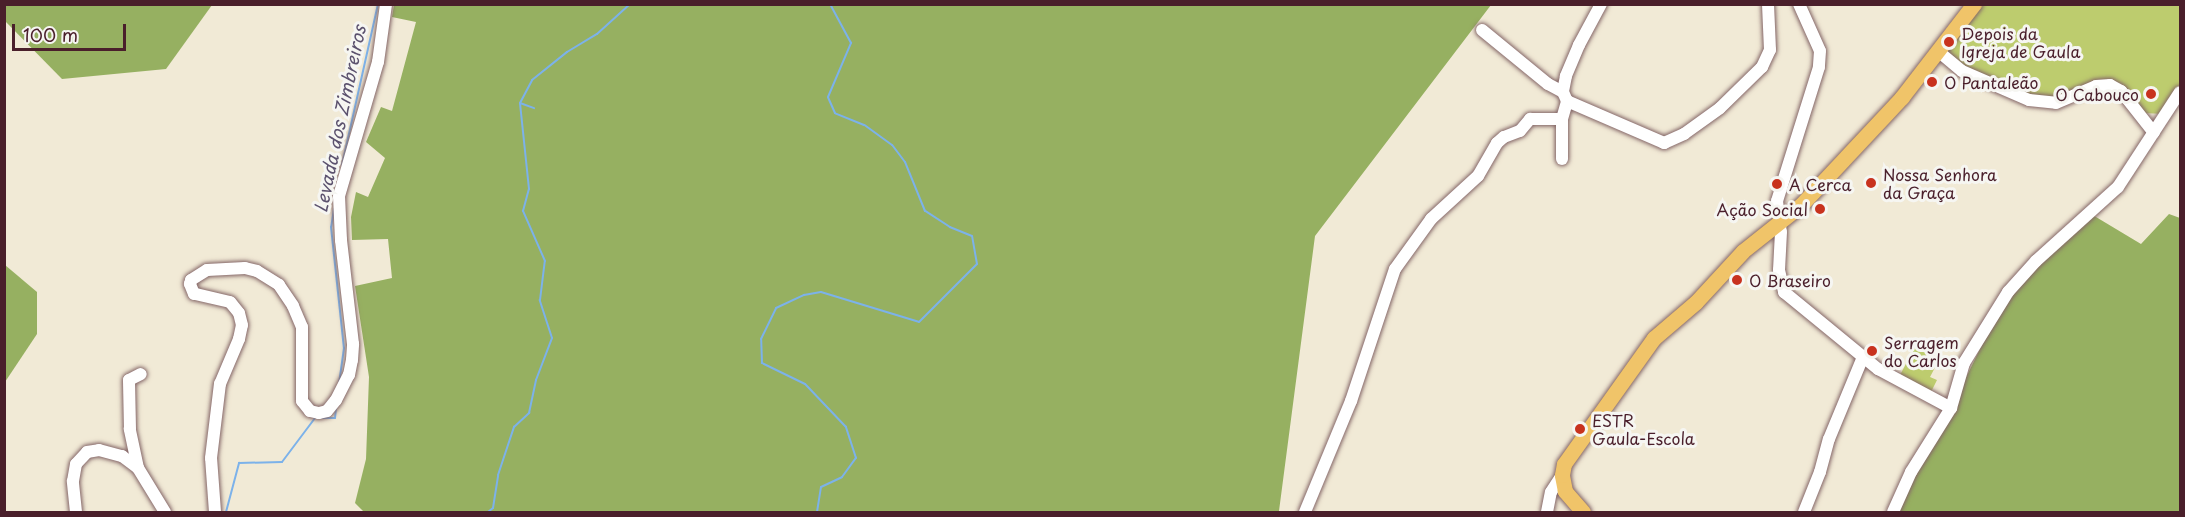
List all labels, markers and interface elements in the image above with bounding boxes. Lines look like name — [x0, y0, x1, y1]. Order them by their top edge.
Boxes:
scale bar — [15, 12, 129, 50]
text: 100 m — [23, 21, 78, 48]
water label: Levada dos Zimbreiros — [310, 23, 370, 215]
place label: Depois da Igreja de Gaula — [1961, 23, 2080, 61]
marker: Depois da Igreja de Gaula — [1942, 35, 1956, 49]
place label: O Pantaleão — [1944, 72, 2039, 92]
marker: O Pantaleão — [1925, 75, 1939, 89]
place label: O Cabouco — [2055, 84, 2139, 104]
marker: O Cabouco — [2144, 87, 2158, 101]
place label: Nossa Senhora da Graça — [1883, 164, 1997, 202]
place label: A Cerca — [1789, 174, 1852, 194]
marker: Nossa Senhora da Graça — [1864, 176, 1878, 190]
marker: A Cerca — [1770, 177, 1784, 191]
place label: Ação Social — [1716, 199, 1808, 219]
marker: Ação Social — [1813, 202, 1827, 216]
place label: O Braseiro — [1749, 270, 1831, 290]
marker: O Braseiro — [1730, 273, 1744, 287]
place label: Serragem do Carlos — [1884, 332, 1959, 370]
marker: Serragem do Carlos — [1865, 344, 1879, 358]
place label: ESTR Gaula-Escola — [1592, 410, 1695, 448]
marker: ESTR Gaula-Escola — [1573, 422, 1587, 436]

